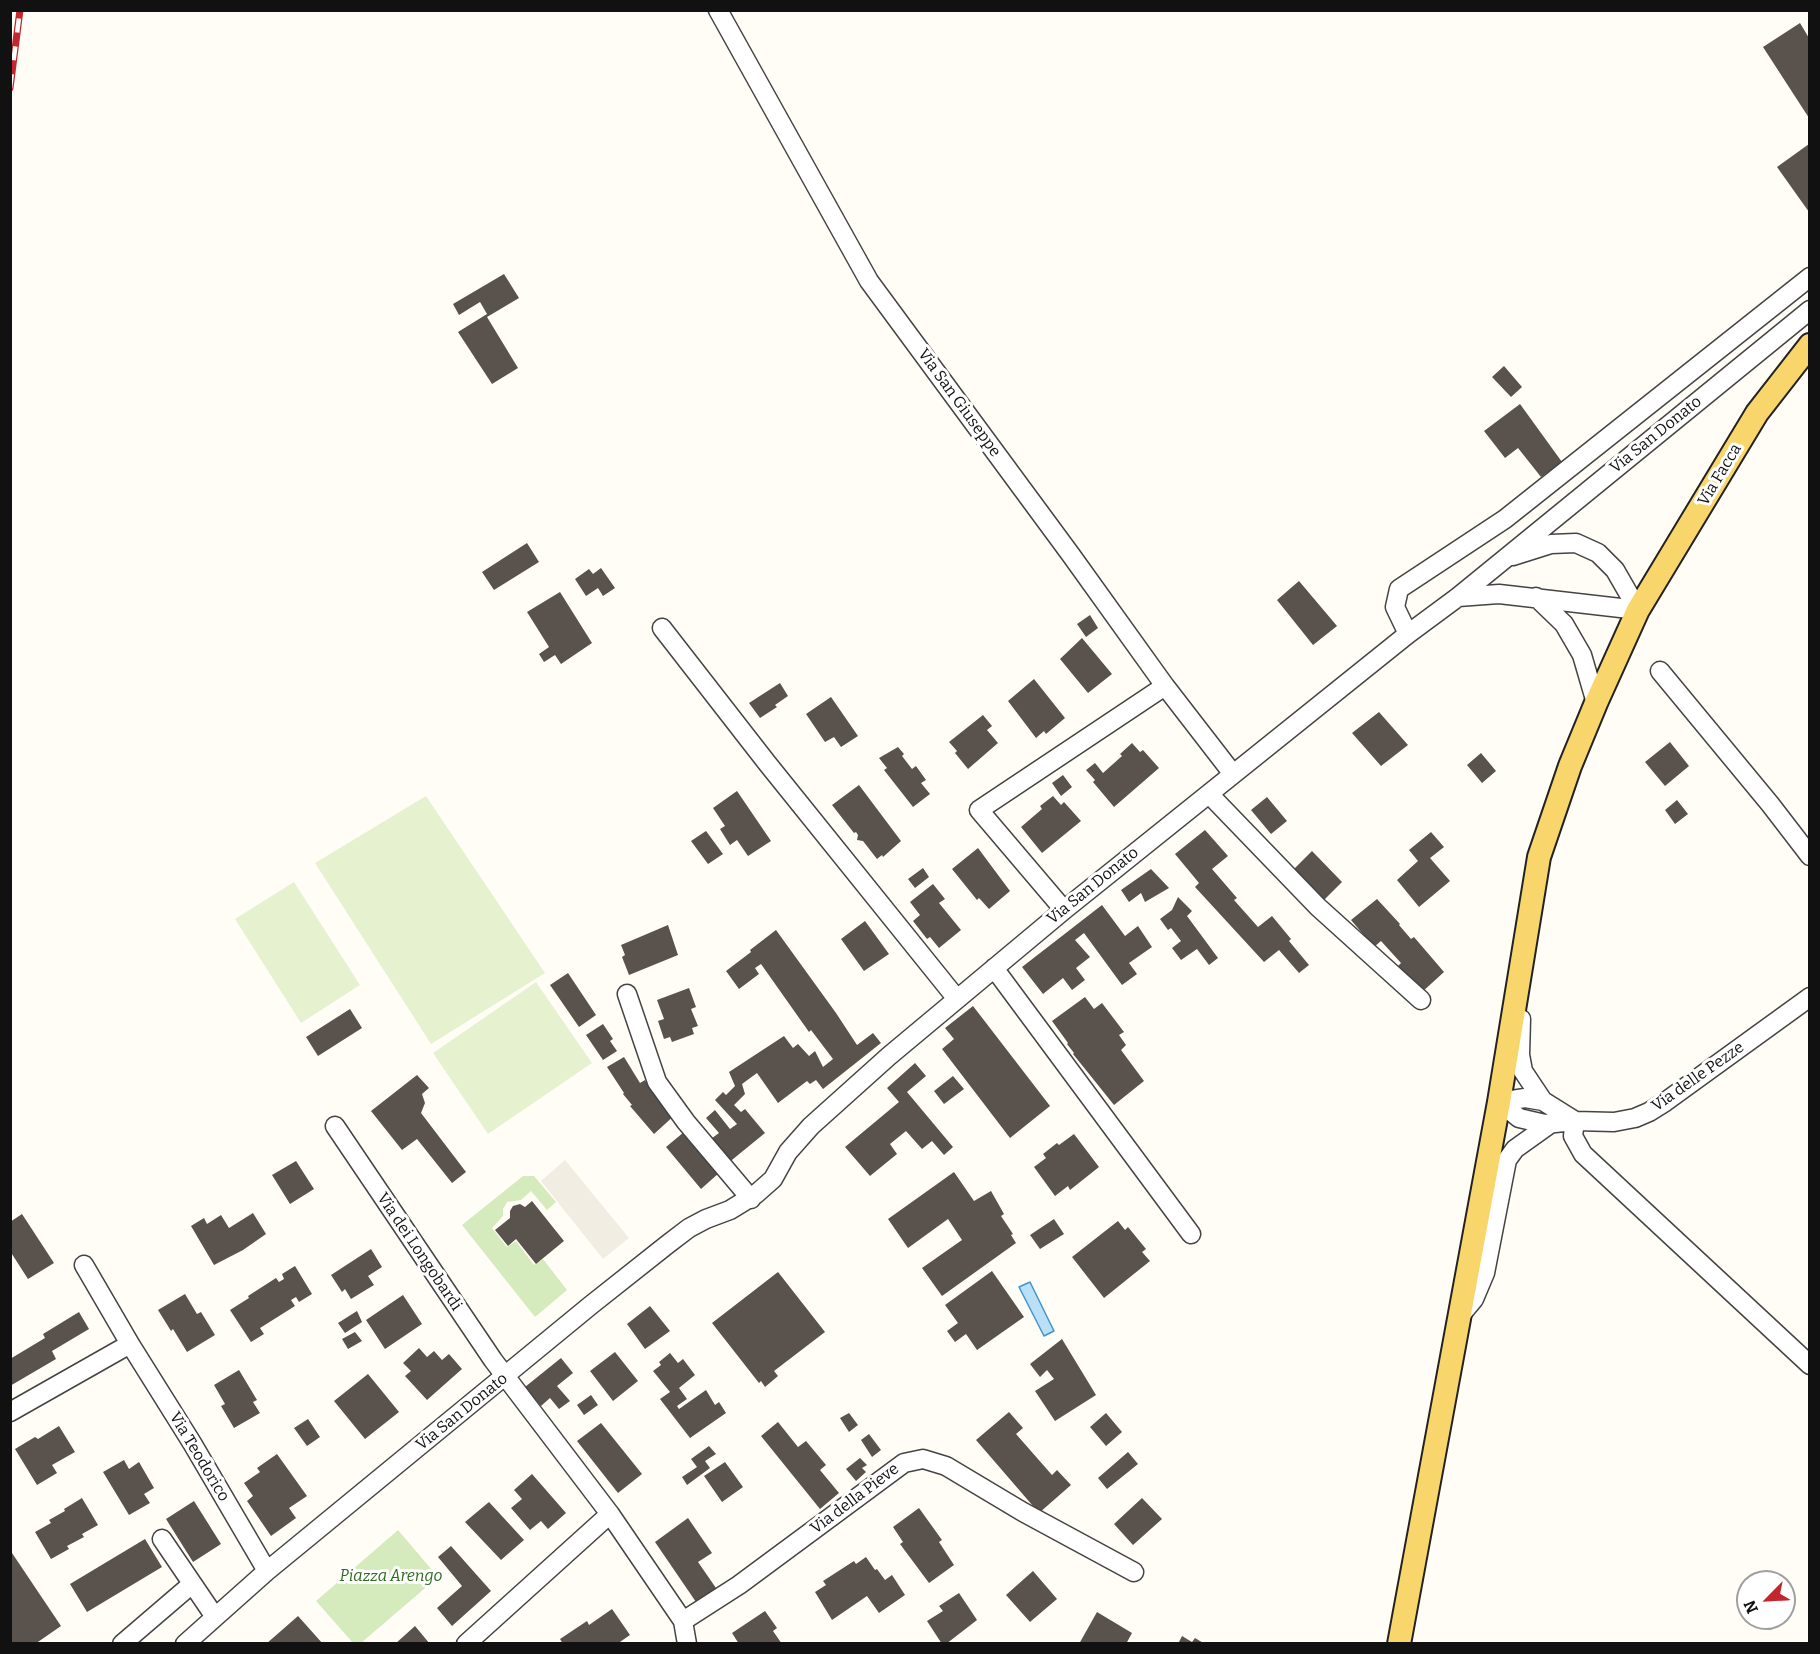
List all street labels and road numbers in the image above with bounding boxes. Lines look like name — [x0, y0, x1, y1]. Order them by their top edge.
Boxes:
street label: Via San Giuseppe — [913, 345, 1005, 461]
street label: Via San Donato — [1606, 392, 1706, 478]
street label: Via Facca — [1694, 441, 1746, 509]
street label: Via San Donato — [1043, 843, 1143, 929]
street label: Via delle Pezze — [1648, 1038, 1748, 1116]
street label: Via dei Longobardi — [372, 1189, 466, 1315]
street label: Via San Donato — [412, 1369, 512, 1455]
street label: Via Teodorico — [165, 1409, 233, 1505]
street label: Via della Pieve — [807, 1460, 903, 1538]

